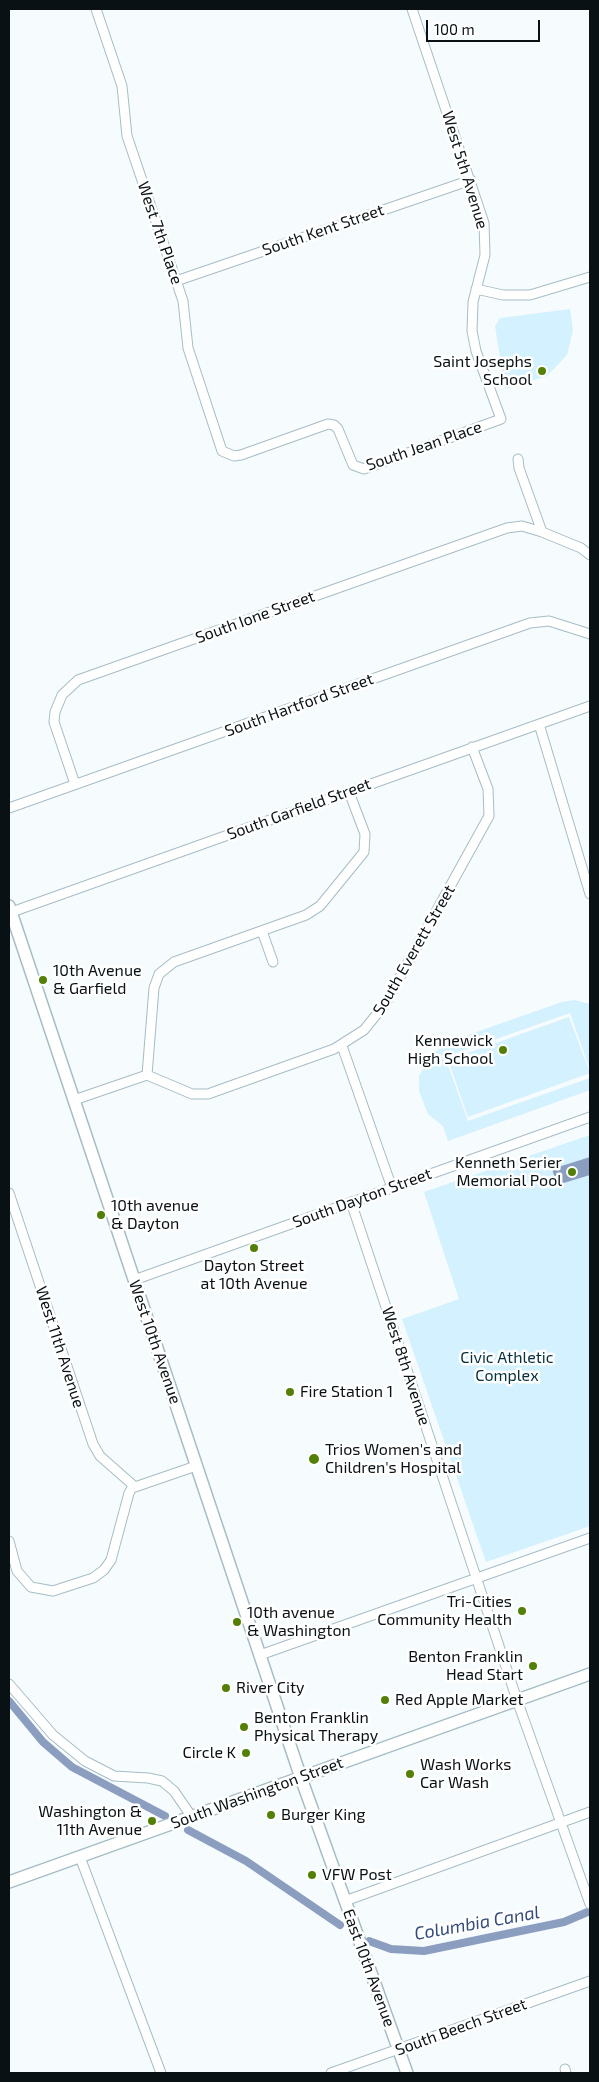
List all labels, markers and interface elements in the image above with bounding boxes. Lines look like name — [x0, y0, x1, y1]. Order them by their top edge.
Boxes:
scale bar — [429, 10, 543, 42]
text: 100 m — [434, 20, 475, 38]
street label: West 5th Avenue — [438, 109, 492, 231]
street label: West 7th Place — [133, 179, 187, 287]
street label: South Kent Street — [260, 200, 386, 260]
place label: Saint Josephs School — [433, 352, 532, 390]
marker: Saint Josephs School — [536, 365, 548, 377]
street label: South Jean Place — [364, 417, 484, 475]
street label: South Ione Street — [193, 587, 317, 647]
street label: South Hartford Street — [222, 669, 376, 741]
street label: South Garfield Street — [224, 774, 374, 844]
street label: South Everett Street — [369, 882, 459, 1018]
place label: 10th Avenue & Garfield — [53, 961, 142, 999]
marker: 10th Avenue & Garfield — [37, 974, 49, 986]
place label: Kennewick High School — [408, 1031, 493, 1069]
marker: Kennewick High School — [497, 1044, 509, 1056]
place label: Kenneth Serier Memorial Pool — [455, 1153, 562, 1191]
street label: South Dayton Street — [290, 1164, 434, 1232]
marker: Kenneth Serier Memorial Pool — [566, 1166, 578, 1178]
place label: 10th avenue & Dayton — [111, 1196, 199, 1234]
marker: 10th avenue & Dayton — [95, 1209, 107, 1221]
marker: Dayton Street at 10th Avenue — [248, 1242, 260, 1254]
place label: Dayton Street at 10th Avenue — [200, 1256, 308, 1294]
street label: West 10th Avenue — [125, 1277, 185, 1407]
street label: West 11th Avenue — [31, 1284, 89, 1410]
street label: West 8th Avenue — [378, 1304, 434, 1428]
park label: Civic Athletic Complex — [460, 1348, 554, 1386]
place label: Fire Station 1 — [300, 1382, 393, 1402]
marker: Fire Station 1 — [284, 1386, 296, 1398]
place label: Trios Women's and Children's Hospital — [325, 1440, 462, 1478]
marker: Trios Women's and Children's Hospital — [307, 1452, 321, 1466]
place label: Tri-Cities Community Health — [377, 1592, 512, 1630]
place label: 10th avenue & Washington — [247, 1603, 351, 1641]
marker: Tri-Cities Community Health — [516, 1605, 528, 1617]
marker: 10th avenue & Washington — [231, 1616, 243, 1628]
place label: Benton Franklin Head Start — [408, 1647, 523, 1685]
marker: Benton Franklin Head Start — [527, 1660, 539, 1672]
place label: River City — [236, 1678, 304, 1698]
marker: River City — [220, 1682, 232, 1694]
place label: Red Apple Market — [395, 1690, 523, 1710]
marker: Red Apple Market — [379, 1694, 391, 1706]
place label: Benton Franklin Physical Therapy — [254, 1708, 378, 1746]
marker: Benton Franklin Physical Therapy — [238, 1721, 250, 1733]
place label: Circle K — [183, 1743, 236, 1763]
marker: Circle K — [240, 1747, 252, 1759]
street label: South Washington Street — [168, 1753, 346, 1833]
place label: Wash Works Car Wash — [420, 1755, 511, 1793]
marker: Wash Works Car Wash — [404, 1768, 416, 1780]
place label: Washington & 11th Avenue — [38, 1802, 142, 1840]
place label: Burger King — [281, 1805, 365, 1825]
marker: Burger King — [265, 1809, 277, 1821]
marker: Washington & 11th Avenue — [146, 1815, 158, 1827]
place label: VFW Post — [322, 1865, 392, 1885]
marker: VFW Post — [306, 1869, 318, 1881]
water label: Columbia Canal — [413, 1901, 541, 1945]
street label: East 10th Avenue — [339, 1906, 399, 2030]
street label: South Beech Street — [393, 1994, 529, 2060]

